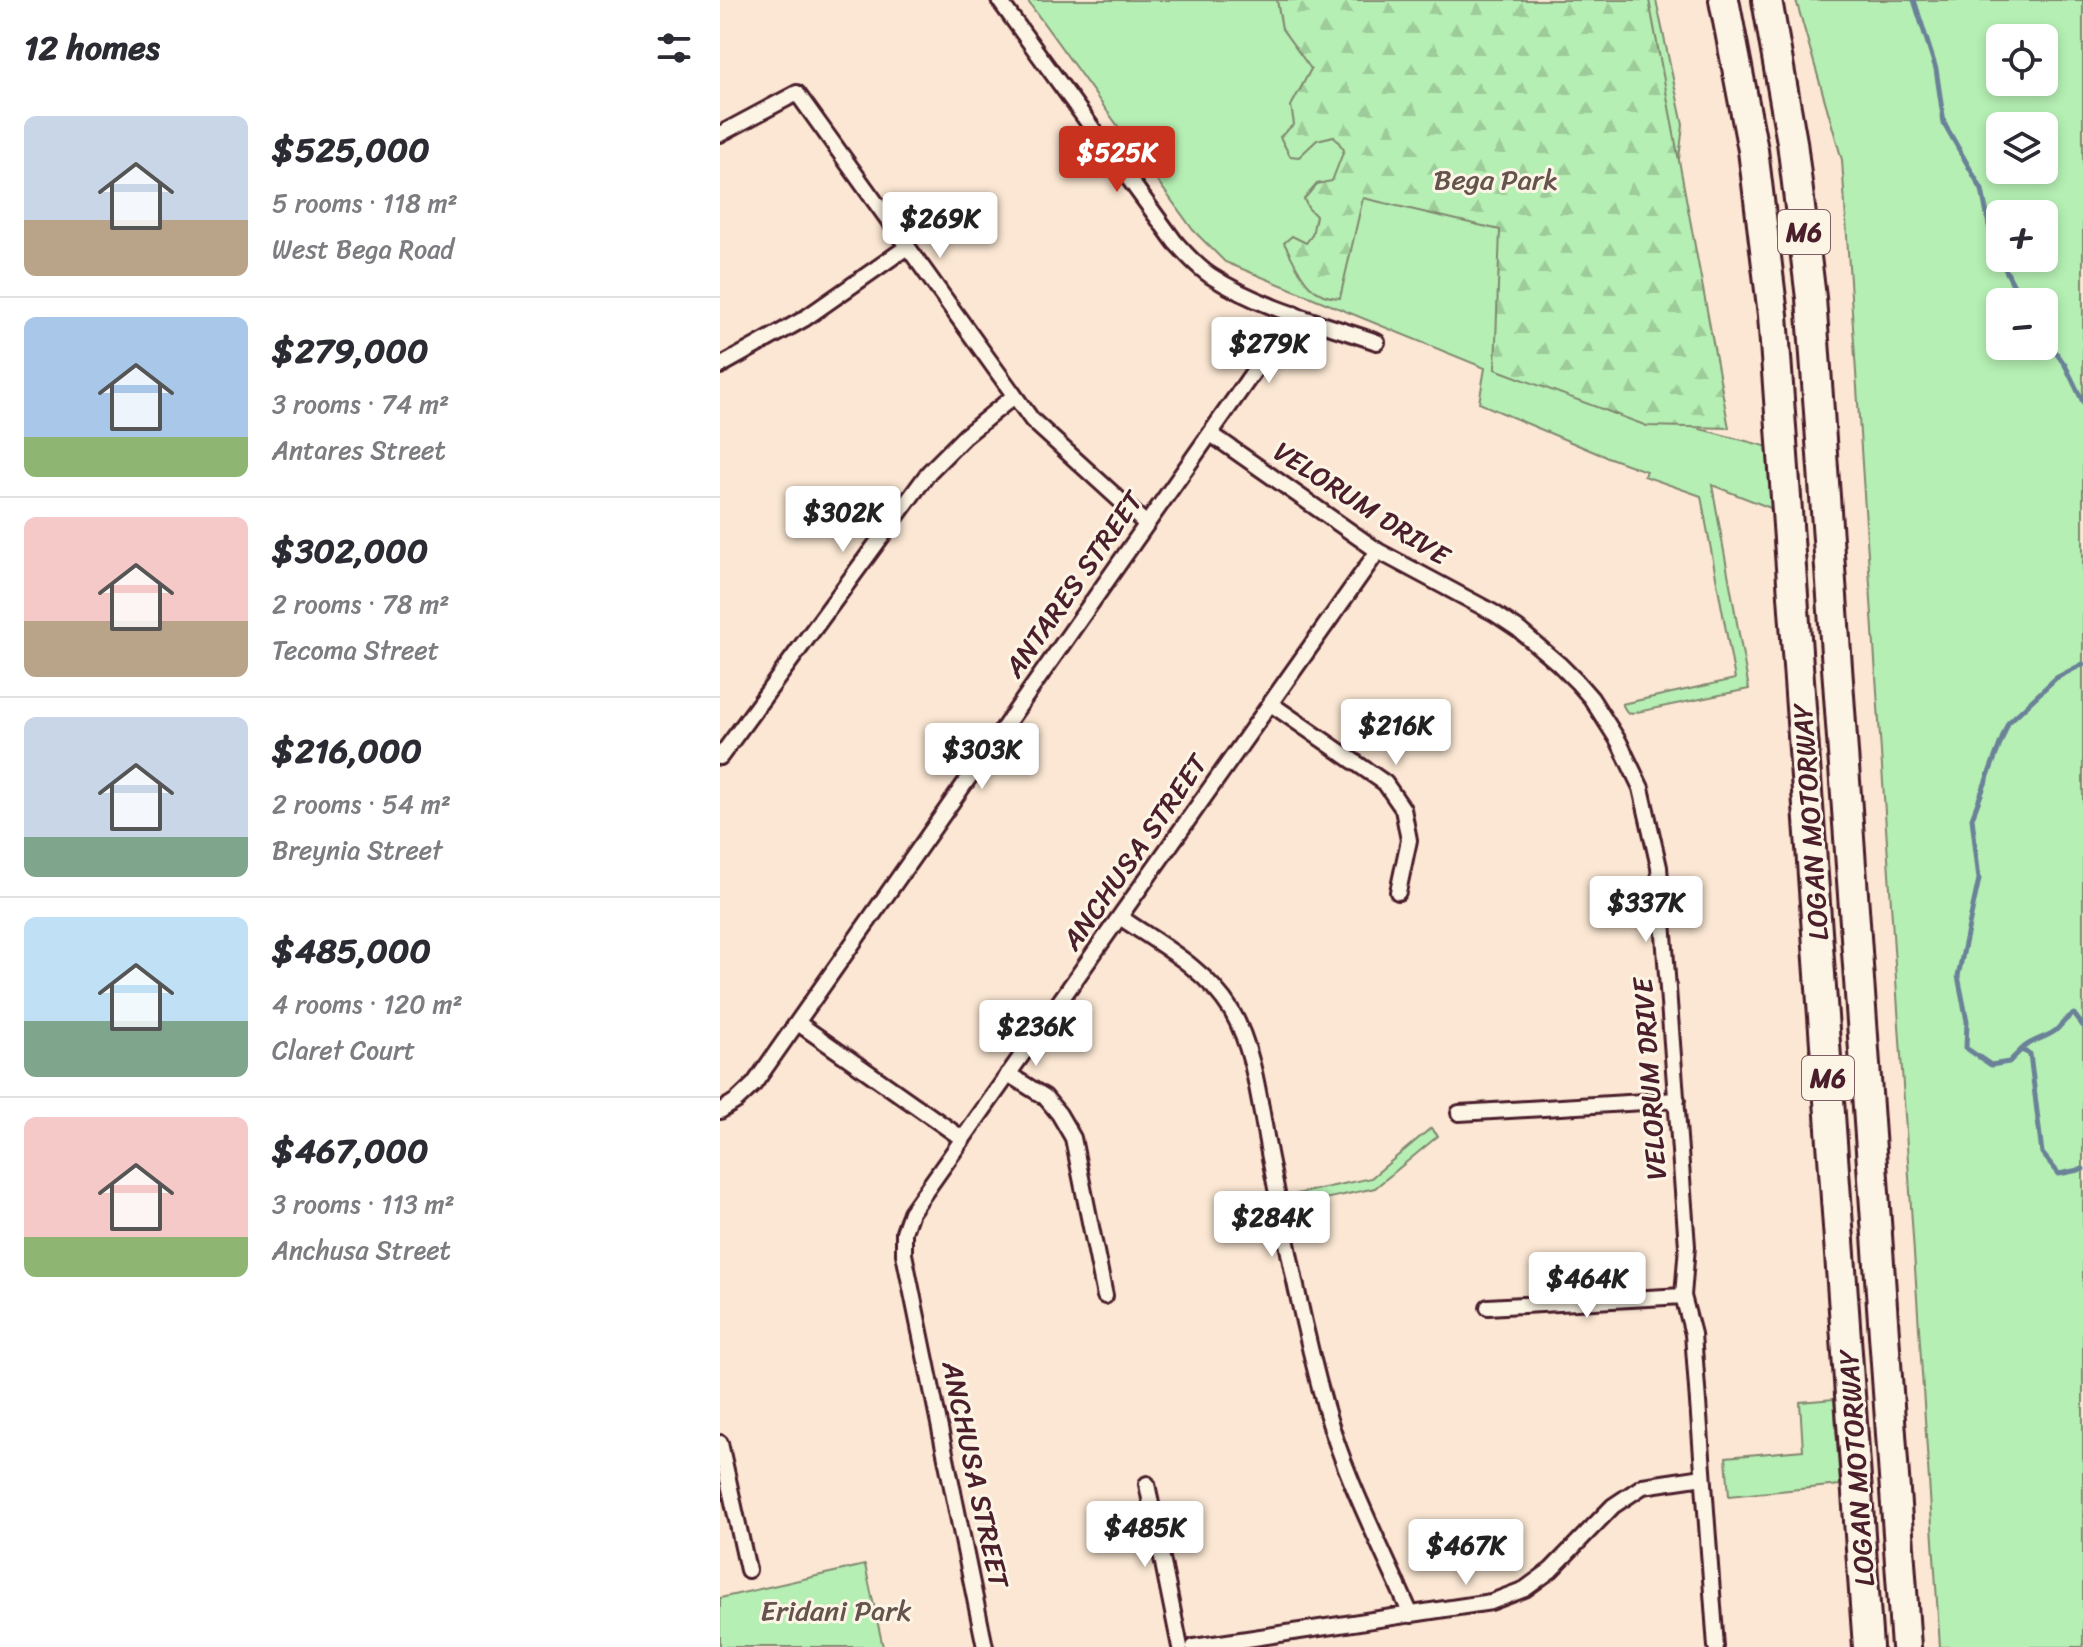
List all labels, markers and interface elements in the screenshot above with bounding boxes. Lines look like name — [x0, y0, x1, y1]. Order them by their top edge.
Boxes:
text: 12 homes — [24, 18, 160, 78]
map controls — [1986, 24, 2058, 360]
button: locate — [1986, 24, 2058, 96]
icon: filters — [652, 26, 696, 70]
button: layers — [1986, 112, 2058, 184]
text: $525,000 — [272, 120, 430, 180]
pin: $525K — [1061, 126, 1173, 194]
text: $525K — [1077, 129, 1157, 175]
icon: home — [88, 148, 184, 244]
park label: Bega Park — [1434, 155, 1558, 204]
text: 5 rooms · 118 m² — [272, 180, 458, 226]
pin: $269K — [884, 192, 996, 260]
text: $269K — [900, 195, 980, 241]
button: + — [1986, 200, 2058, 272]
road number: M6 — [1778, 210, 1830, 254]
text: West Bega Road — [272, 226, 454, 272]
button: − — [1986, 288, 2058, 360]
pin: $279K — [1213, 317, 1325, 385]
text: $279K — [1229, 320, 1309, 366]
text: $279,000 — [272, 321, 428, 381]
icon: home — [88, 349, 184, 445]
text: 3 rooms · 74 m² — [272, 381, 449, 427]
text: Antares Street — [272, 427, 446, 473]
street label: VELORUM DRIVE — [1263, 428, 1461, 580]
street label: ANTARES STREET — [990, 479, 1158, 689]
pin: $302K — [787, 486, 899, 554]
text: $302K — [803, 489, 883, 535]
text: $302,000 — [272, 521, 428, 581]
icon: home — [88, 549, 184, 645]
text: 2 rooms · 78 m² — [272, 581, 449, 627]
text: Tecoma Street — [272, 627, 439, 673]
pin: $216K — [1340, 699, 1452, 767]
street label: LOGAN MOTORWAY — [1778, 700, 1843, 942]
text: $216K — [1359, 702, 1433, 748]
text: $216,000 — [272, 721, 422, 781]
pin: $303K — [926, 723, 1038, 791]
text: $303K — [943, 726, 1021, 772]
street label: ANCHUSA STREET — [1048, 742, 1222, 962]
icon: home — [88, 749, 184, 845]
text: 2 rooms · 54 m² — [272, 781, 451, 827]
text: Breynia Street — [272, 827, 443, 873]
pin: $337K — [1590, 876, 1702, 944]
text: $337K — [1608, 879, 1684, 925]
text: $485,000 — [272, 921, 431, 981]
icon: home — [88, 949, 184, 1045]
street label: VELORUM DRIVE — [1618, 975, 1681, 1182]
text: 4 rooms · 120 m² — [272, 981, 463, 1027]
pin: $236K — [980, 1000, 1092, 1068]
text: $236K — [997, 1003, 1075, 1049]
text: Claret Court — [272, 1027, 415, 1073]
road number: M6 — [1802, 1056, 1854, 1100]
text: $467,000 — [272, 1121, 428, 1181]
icon: home — [88, 1149, 184, 1245]
text: 3 rooms · 113 m² — [272, 1181, 455, 1227]
pin: $284K — [1216, 1191, 1328, 1259]
text: $284K — [1232, 1194, 1312, 1240]
text: Anchusa Street — [272, 1227, 451, 1273]
pin: $464K — [1531, 1252, 1643, 1320]
text: $464K — [1547, 1255, 1627, 1301]
street label: LOGAN MOTORWAY — [1824, 1346, 1889, 1588]
street label: ANCHUSA STREET — [927, 1355, 1024, 1594]
pin: $485K — [1089, 1501, 1201, 1569]
text: $485K — [1104, 1504, 1186, 1550]
pin: $467K — [1410, 1519, 1522, 1587]
text: $467K — [1426, 1522, 1506, 1568]
park label: Eridani Park — [760, 1586, 912, 1635]

